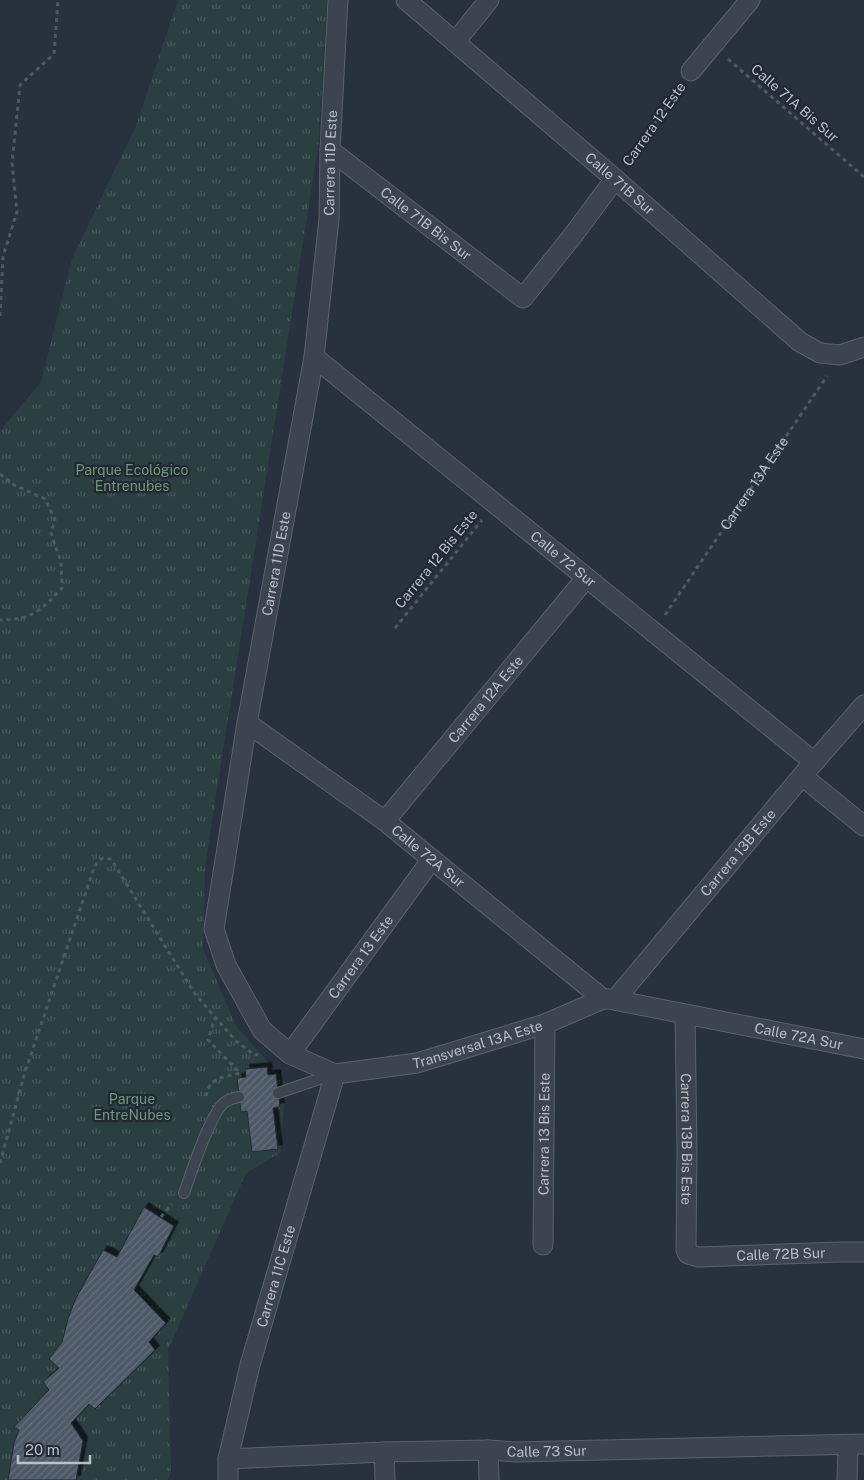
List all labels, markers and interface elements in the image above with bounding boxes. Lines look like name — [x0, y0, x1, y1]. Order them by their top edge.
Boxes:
street label: Calle 71A Bis Sur — [748, 61, 842, 145]
street label: Carrera 12 Este — [619, 79, 689, 169]
street label: Carrera 11D Este — [321, 110, 340, 216]
street label: Calle 71B Sur — [582, 149, 658, 218]
street label: Calle 71B Bis Sur — [377, 184, 475, 263]
street label: Carrera 13A Este — [717, 434, 791, 533]
park label: Parque Ecológico Entrenubes — [75, 462, 189, 494]
street label: Carrera 12 Bis Este — [391, 507, 481, 611]
street label: Carrera 11D Este — [259, 510, 294, 617]
street label: Calle 72 Sur — [527, 528, 600, 590]
street label: Carrera 12A Este — [445, 652, 527, 746]
street label: Carrera 13B Este — [697, 806, 779, 899]
street label: Calle 72A Sur — [388, 822, 468, 891]
street label: Carrera 13 Este — [325, 912, 396, 1002]
street label: Transversal 13A Este — [412, 1017, 545, 1072]
street label: Calle 72A Sur — [753, 1020, 844, 1053]
street label: Carrera 13 Bis Este — [535, 1073, 553, 1195]
street label: Carrera 13B Bis Este — [678, 1073, 695, 1205]
park label: Parque EntreNubes — [93, 1091, 171, 1123]
street label: Carrera 11C Este — [253, 1223, 298, 1329]
street label: Calle 72B Sur — [736, 1245, 826, 1264]
scale bar — [18, 1432, 90, 1464]
text: 20 m — [25, 1441, 60, 1458]
street label: Calle 73 Sur — [506, 1442, 587, 1460]

